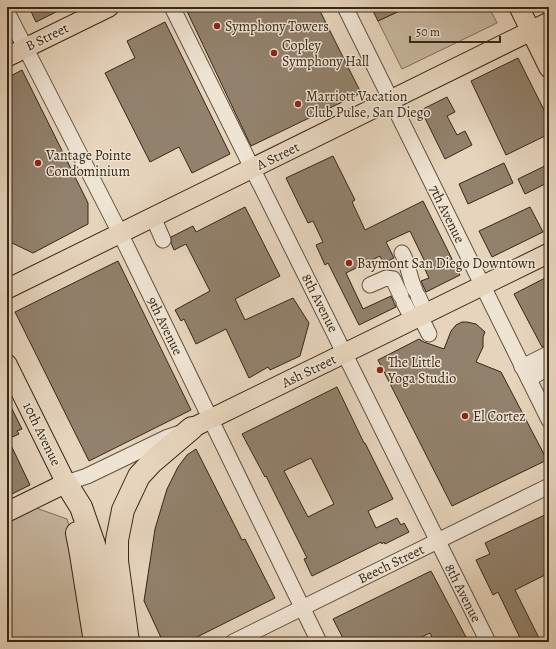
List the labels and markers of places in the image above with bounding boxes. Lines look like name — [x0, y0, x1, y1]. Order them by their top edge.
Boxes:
place label: Symphony Towers — [225, 17, 329, 36]
marker: Symphony Towers — [212, 21, 222, 31]
place label: Copley Symphony Hall — [282, 36, 370, 71]
marker: Copley Symphony Hall — [269, 48, 279, 58]
place label: Marriott Vacation Club Pulse, San Diego — [306, 87, 430, 122]
marker: Marriott Vacation Club Pulse, San Diego — [293, 99, 303, 109]
place label: Vantage Pointe Condominium — [45, 146, 131, 181]
marker: Vantage Pointe Condominium — [33, 158, 43, 168]
place label: Baymont San Diego Downtown — [357, 254, 536, 273]
marker: Baymont San Diego Downtown — [344, 258, 354, 268]
place label: The Little Yoga Studio — [387, 353, 456, 388]
marker: The Little Yoga Studio — [375, 365, 385, 375]
place label: El Cortez — [473, 407, 526, 426]
marker: El Cortez — [460, 411, 470, 421]

